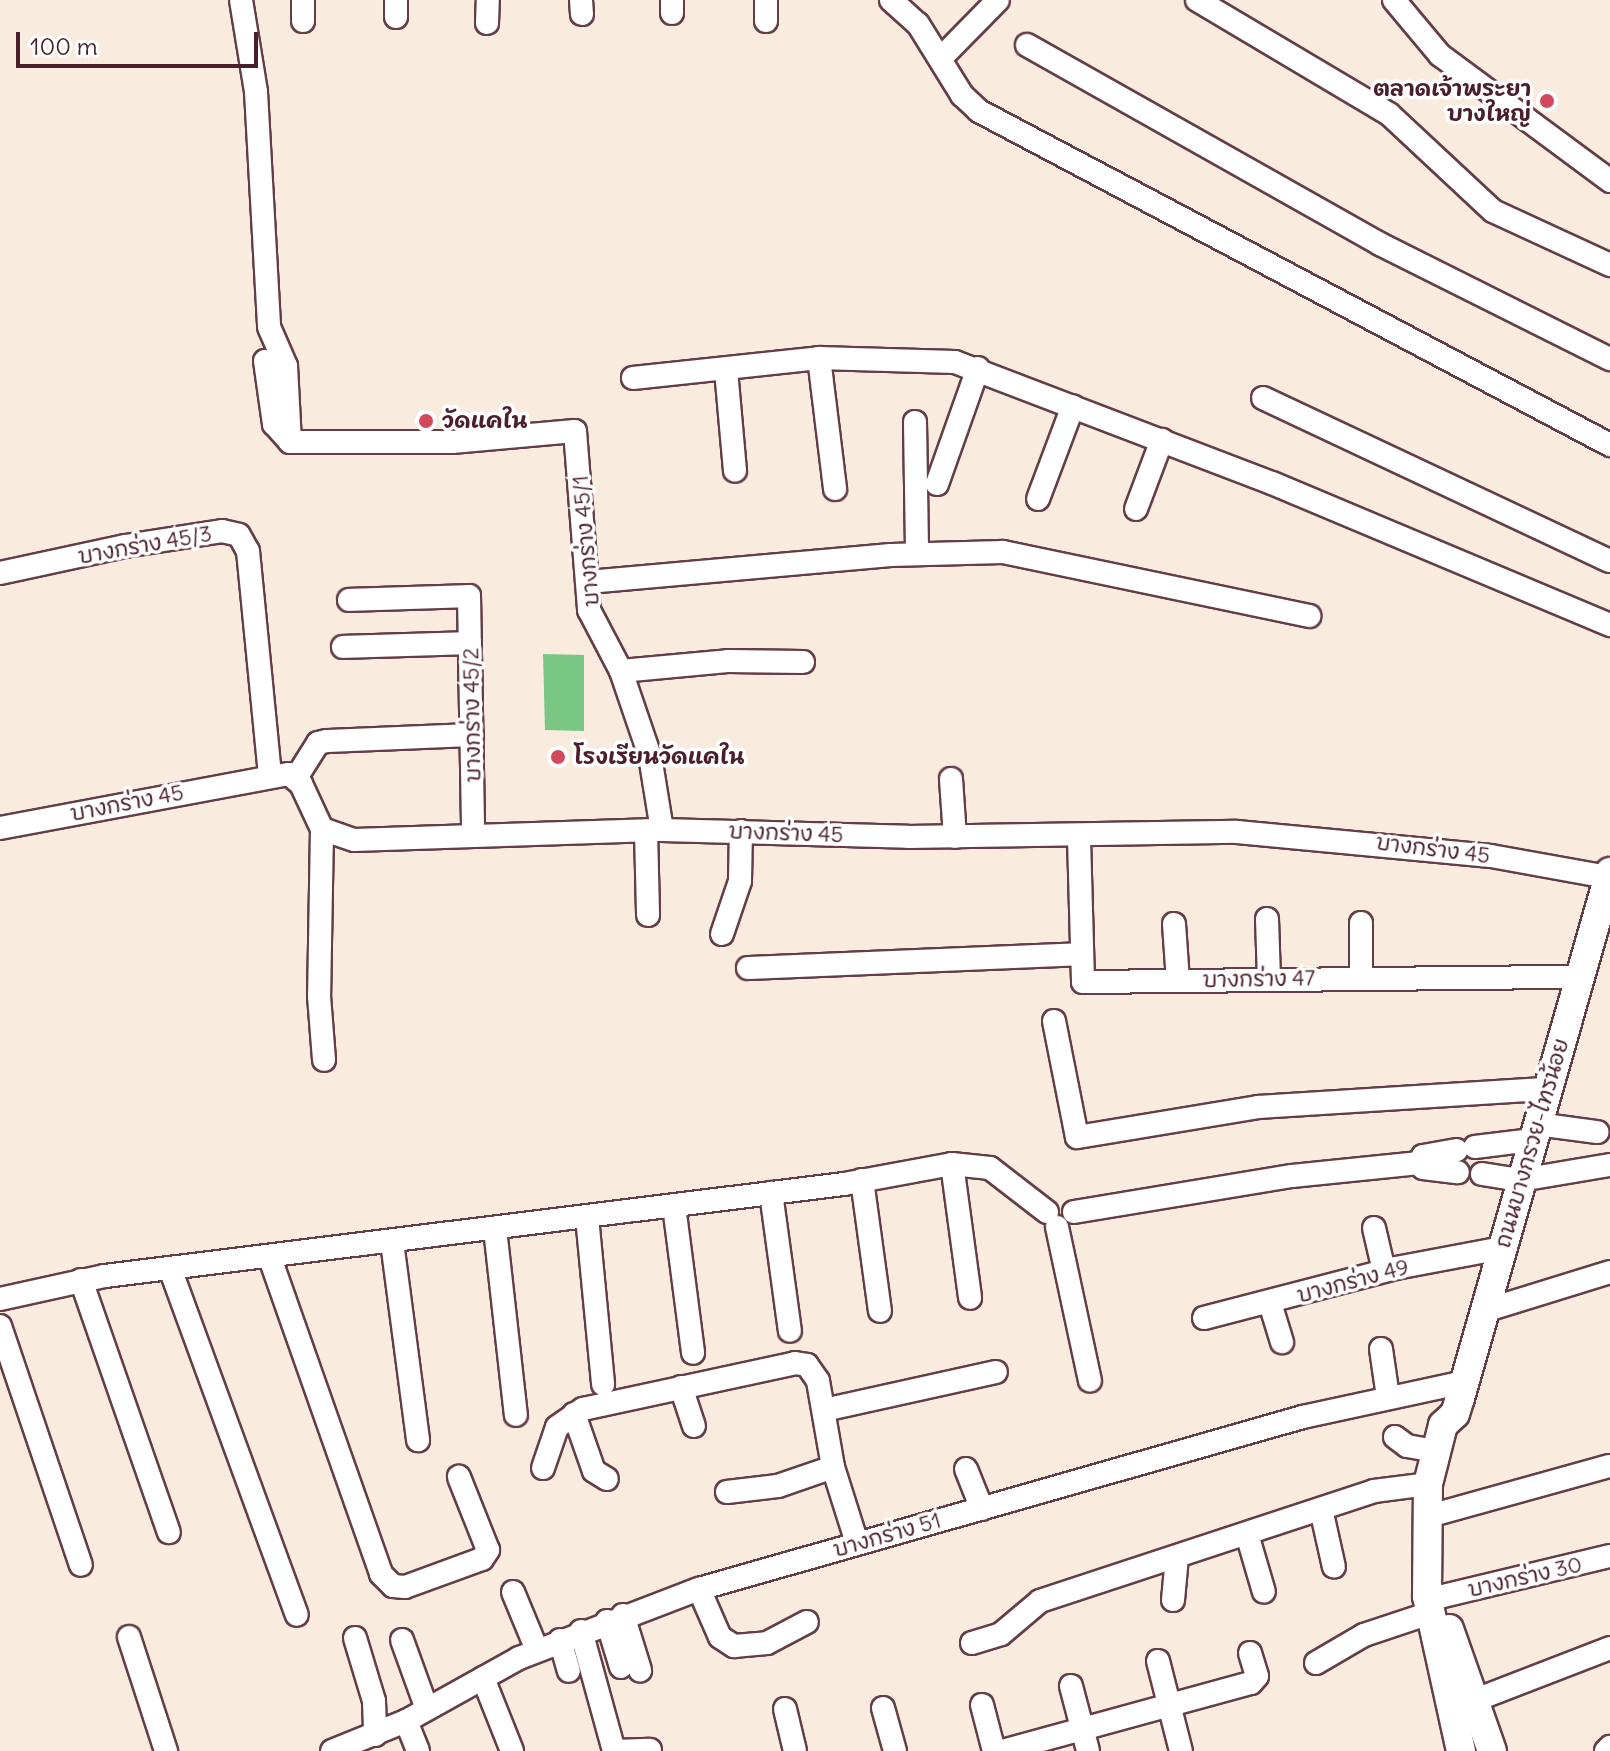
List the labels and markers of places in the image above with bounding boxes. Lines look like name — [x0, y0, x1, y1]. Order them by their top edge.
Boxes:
place label: ตลาดเจ้าพระยา บางใหญ่ — [1373, 75, 1531, 126]
marker: ตลาดเจ้าพระยา บางใหญ่ — [1538, 92, 1556, 110]
place label: วัดแคใน — [442, 408, 527, 434]
marker: วัดแคใน — [417, 412, 435, 430]
place label: โรงเรียนวัดแคใน — [574, 744, 744, 770]
marker: โรงเรียนวัดแคใน — [549, 748, 567, 766]

